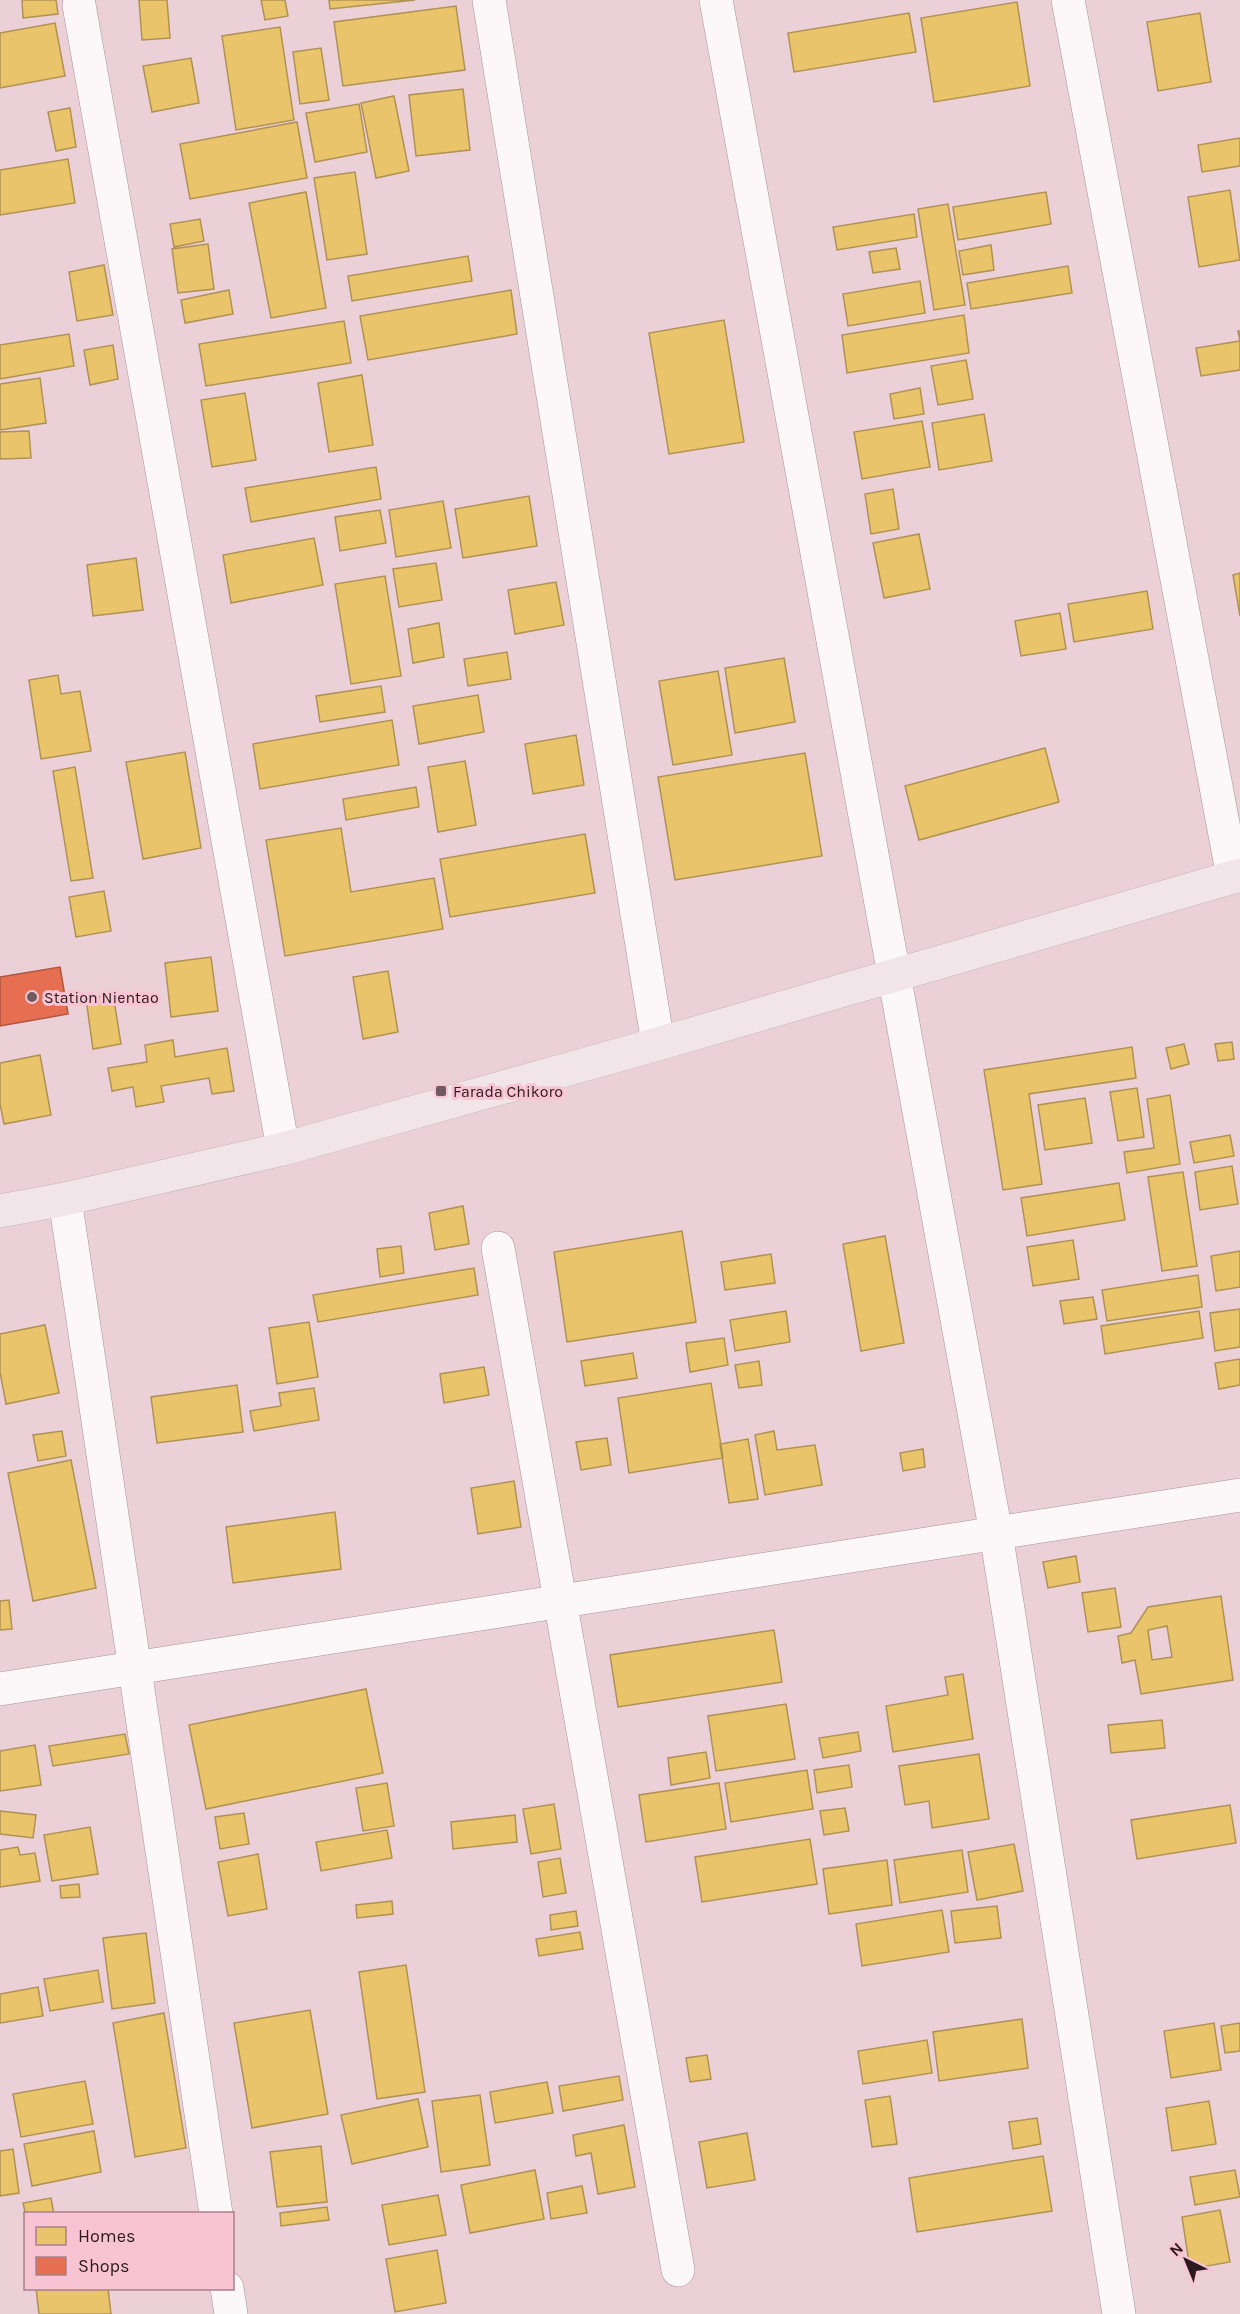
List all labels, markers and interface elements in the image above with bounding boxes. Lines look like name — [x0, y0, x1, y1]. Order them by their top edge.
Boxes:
place label: Station Nientao — [44, 988, 159, 1007]
marker: Station Nientao — [25, 990, 39, 1004]
place label: Farada Chikoro — [453, 1082, 563, 1101]
marker: Farada Chikoro — [434, 1084, 448, 1098]
legend — [24, 2212, 234, 2290]
text: Homes — [78, 2225, 135, 2247]
north arrow — [1156, 2230, 1216, 2290]
text: N — [1165, 2239, 1187, 2260]
text: Shops — [78, 2255, 130, 2277]

